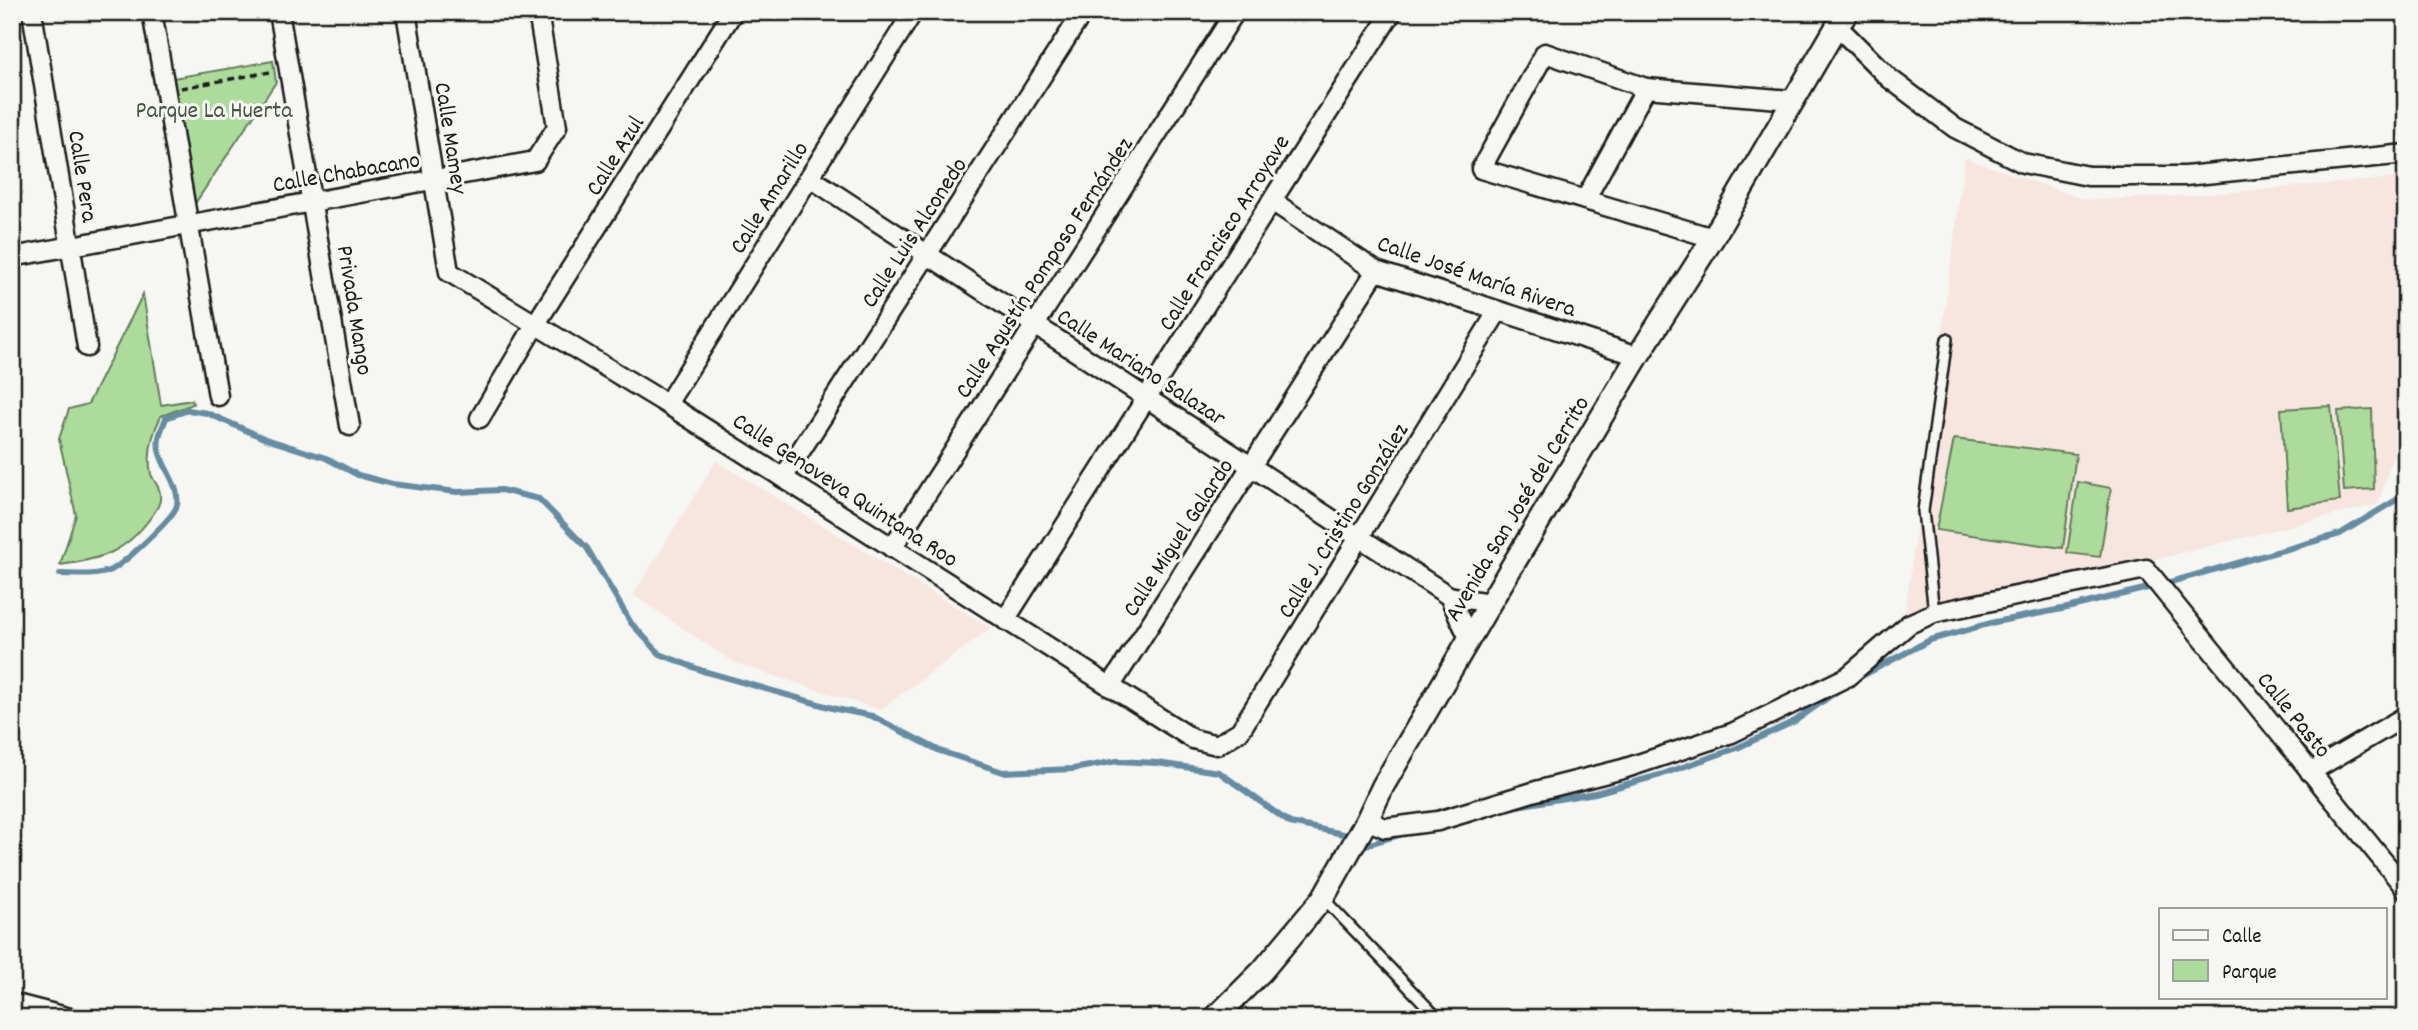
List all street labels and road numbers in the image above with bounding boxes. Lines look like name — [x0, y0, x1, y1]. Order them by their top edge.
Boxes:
street label: Calle Mamey — [423, 80, 475, 198]
street label: Calle Azul — [579, 110, 655, 203]
street label: Calle Pera — [57, 128, 105, 225]
street label: Calle Francisco Arroyave — [1151, 129, 1300, 338]
street label: Calle Agustín Pomposo Fernández — [948, 131, 1143, 406]
street label: Calle Amarillo — [723, 136, 819, 261]
street label: Calle Chabacano — [270, 144, 423, 204]
street label: Calle Luis Alconedo — [854, 152, 977, 316]
street label: Calle José María Rivera — [1372, 228, 1581, 328]
street label: Privada Mango — [326, 243, 380, 378]
street label: Calle Mariano Salazar — [1049, 301, 1232, 436]
street label: Avenida San José del Cerrito — [1438, 390, 1600, 629]
street label: Calle Genoveva Quintana Roo — [725, 406, 964, 577]
street label: Calle J. Cristino González — [1271, 417, 1419, 626]
street label: Calle Miguel Galardo — [1115, 453, 1244, 625]
street label: Calle Pasto — [2247, 665, 2338, 766]

